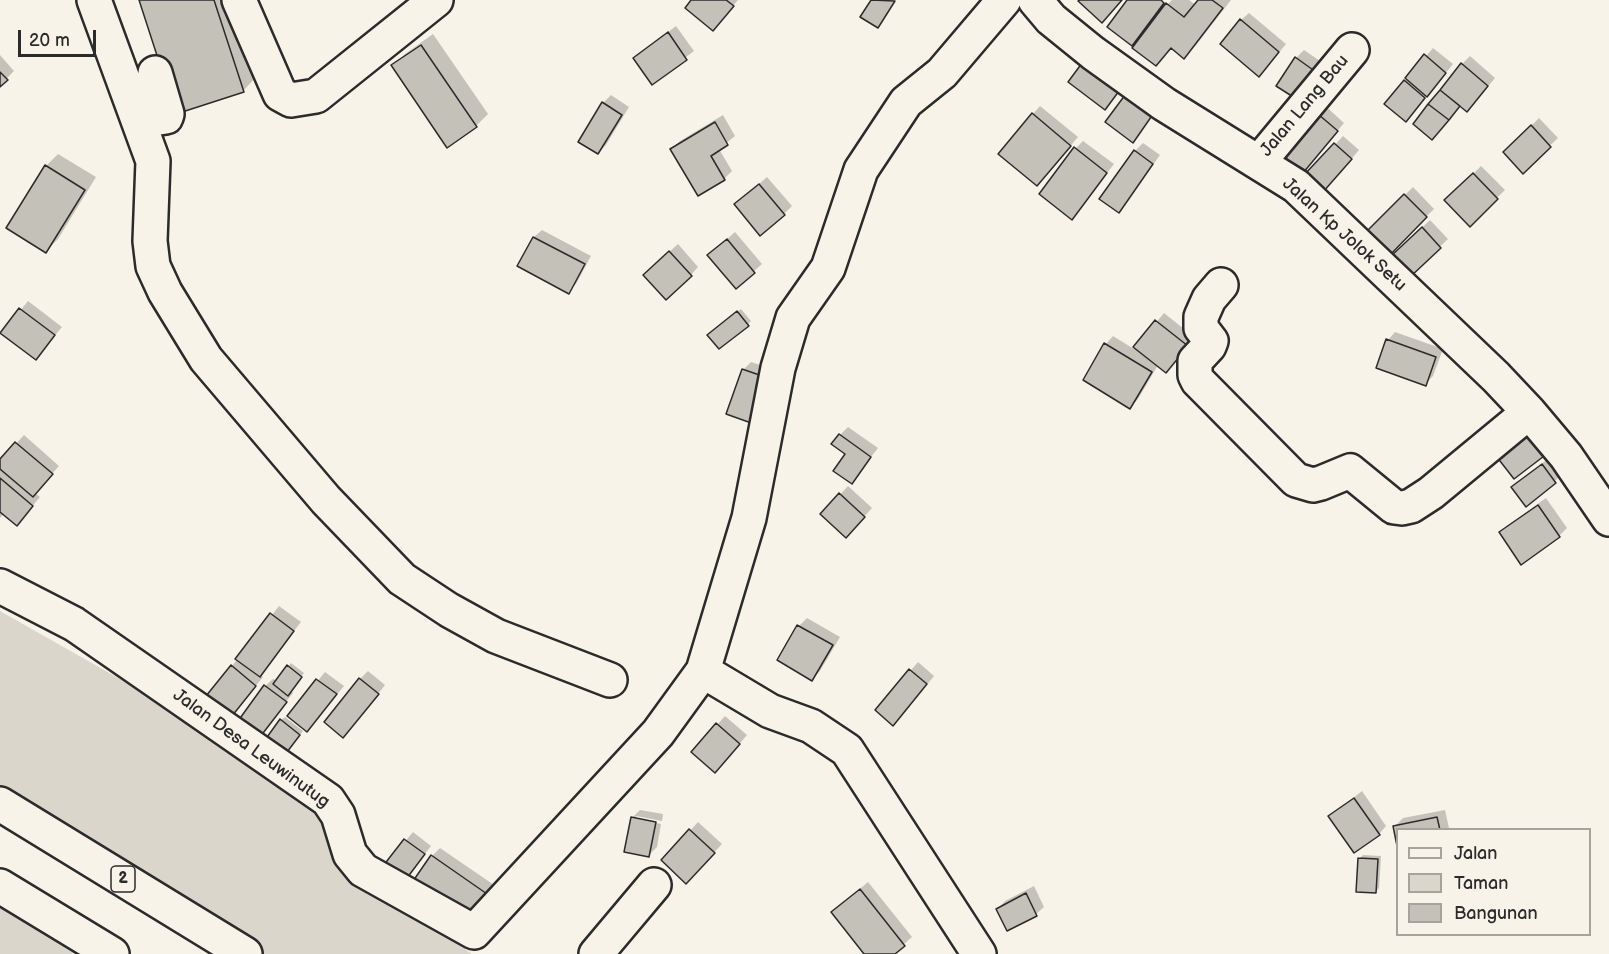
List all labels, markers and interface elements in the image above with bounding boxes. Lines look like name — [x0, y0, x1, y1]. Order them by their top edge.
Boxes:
scale bar — [21, 18, 99, 56]
text: 20 m — [29, 30, 70, 51]
street label: Jalan Lang Bau — [1256, 51, 1354, 161]
street label: Jalan Kp Jolok Setu — [1278, 174, 1410, 296]
street label: Jalan Desa Leuwinutug — [168, 685, 334, 813]
legend — [1396, 828, 1591, 936]
text: Jalan — [1454, 843, 1497, 864]
road number: 2 — [111, 866, 135, 892]
text: Taman — [1454, 873, 1508, 894]
text: Bangunan — [1454, 903, 1538, 924]

